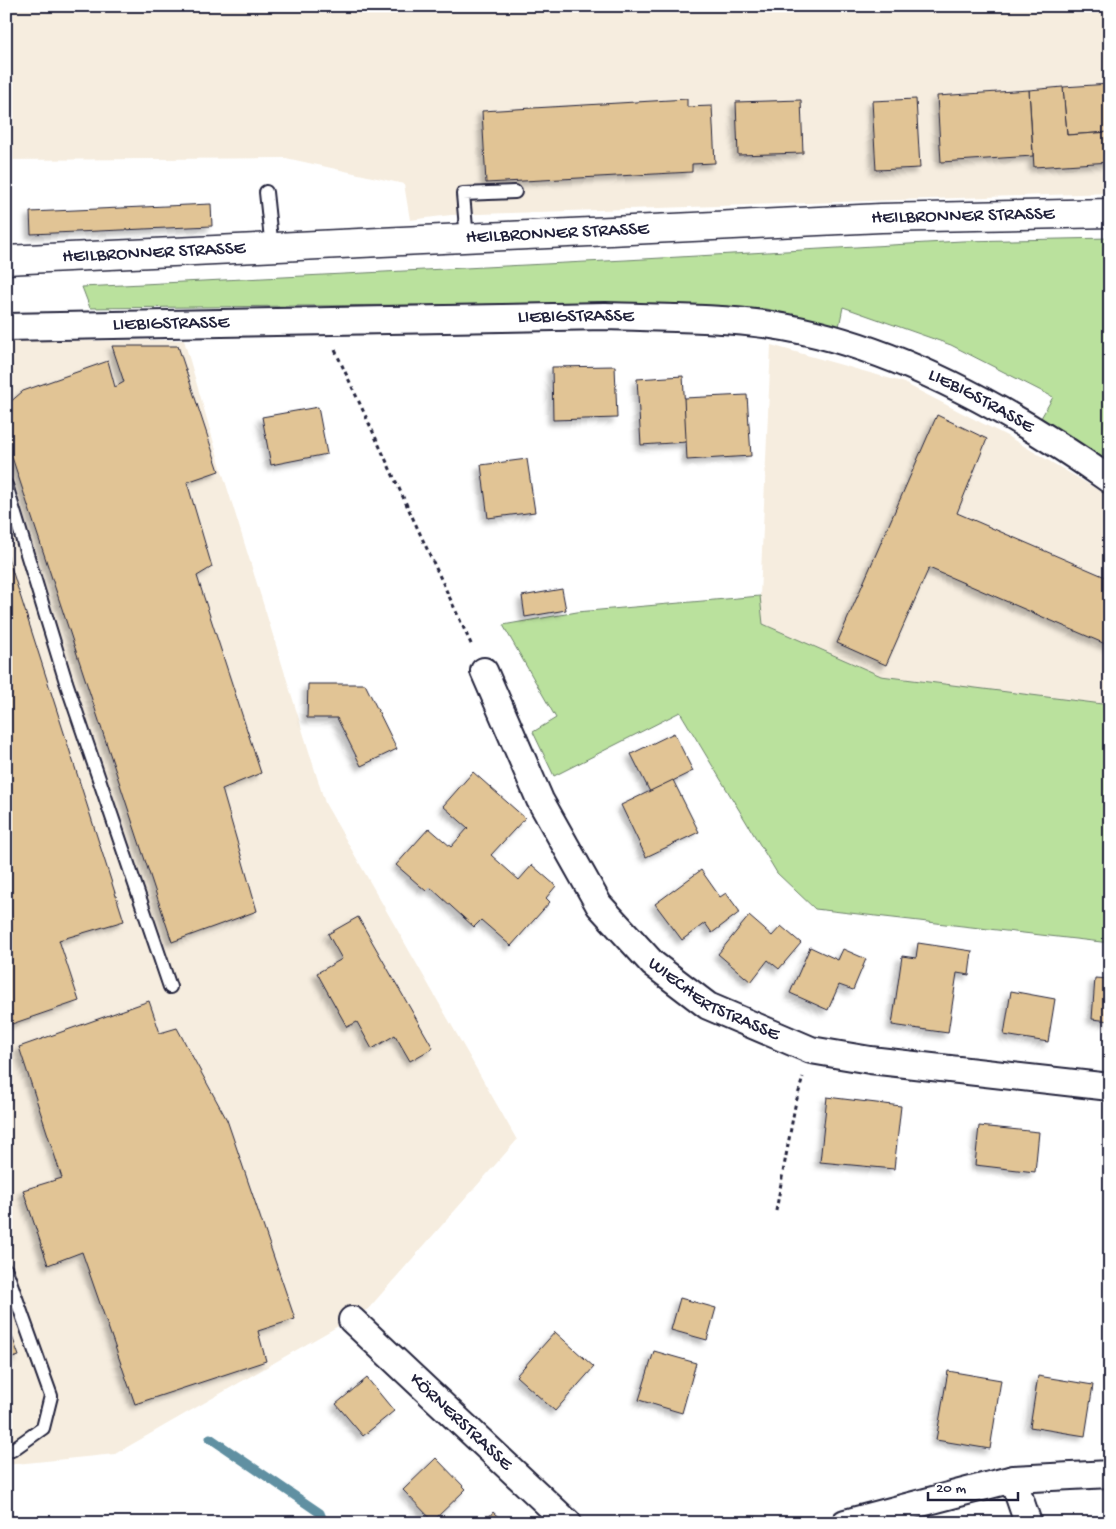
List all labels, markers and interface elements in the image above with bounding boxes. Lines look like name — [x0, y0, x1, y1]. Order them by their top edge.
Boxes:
street label: HEILBRONNER STRASSE — [871, 203, 1056, 230]
street label: HEILBRONNER STRASSE — [465, 218, 651, 249]
street label: HEILBRONNER STRASSE — [62, 237, 247, 269]
street label: LIEBIGSTRASSE — [517, 304, 635, 329]
street label: LIEBIGSTRASSE — [113, 311, 231, 337]
street label: LIEBIGSTRASSE — [924, 364, 1039, 439]
street label: WIECHERTSTRASSE — [643, 952, 784, 1047]
street label: KÖRNERSTRASSE — [404, 1368, 518, 1477]
scale bar — [928, 1469, 1018, 1501]
text: 20 m — [936, 1480, 966, 1498]

